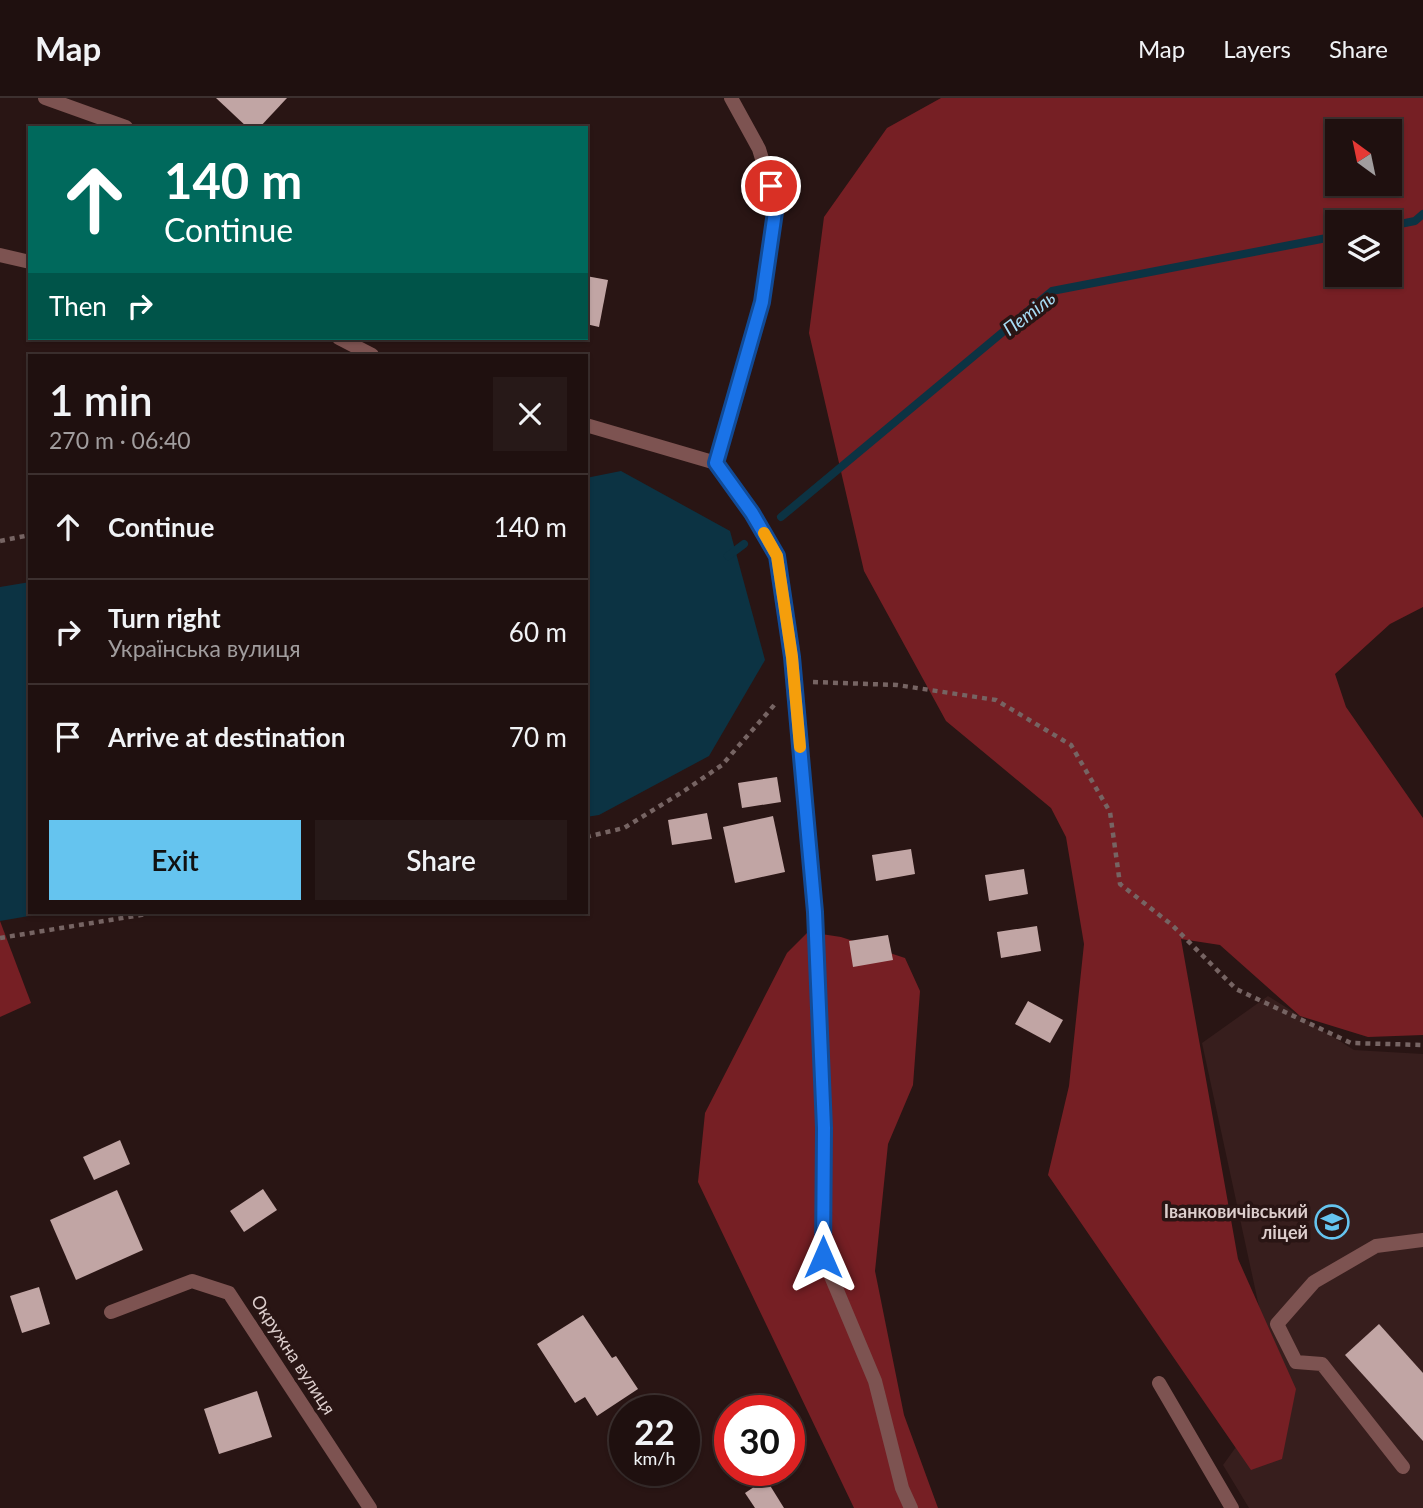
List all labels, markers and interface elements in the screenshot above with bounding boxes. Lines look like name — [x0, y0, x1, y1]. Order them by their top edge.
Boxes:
text: Map — [35, 28, 101, 68]
text: Map — [1138, 34, 1185, 63]
text: Layers — [1223, 34, 1291, 63]
text: Share — [1329, 34, 1388, 63]
north arrow — [1325, 119, 1402, 196]
map controls — [1325, 119, 1402, 287]
text: 140 m — [164, 151, 302, 209]
icon: ahead — [49, 154, 140, 245]
pin — [741, 156, 801, 216]
icon: arrive — [752, 167, 790, 205]
text: Continue — [164, 210, 293, 249]
button: layers — [1325, 210, 1402, 287]
water label: Петіль — [998, 285, 1060, 340]
icon: right — [121, 287, 159, 325]
text: Then — [49, 290, 107, 322]
text: 1 min — [49, 375, 153, 425]
button: close — [493, 377, 567, 451]
text: 270 m · 06:40 — [49, 426, 191, 454]
icon: ahead — [49, 508, 87, 546]
text: Continue — [108, 511, 214, 543]
text: 140 m — [494, 511, 567, 543]
text: Turn right — [108, 602, 221, 634]
icon: right — [49, 613, 87, 651]
text: 60 m — [509, 616, 567, 648]
text: Українська вулиця — [108, 634, 301, 662]
icon: arrive — [49, 718, 87, 756]
text: Arrive at destination — [108, 721, 345, 753]
text: 70 m — [509, 721, 567, 753]
button: Exit — [49, 820, 301, 900]
button: Share — [315, 820, 567, 900]
place label: Іванковичівський ліцей — [1164, 1200, 1308, 1243]
school or university icon: Іванковичівський ліцей — [1313, 1203, 1351, 1241]
position arrow — [786, 1220, 860, 1294]
street label: Окружна вулиця — [247, 1290, 341, 1418]
speed limit sign: 30 — [714, 1395, 805, 1486]
text: 22 — [634, 1410, 675, 1452]
text: km/h — [633, 1447, 676, 1469]

